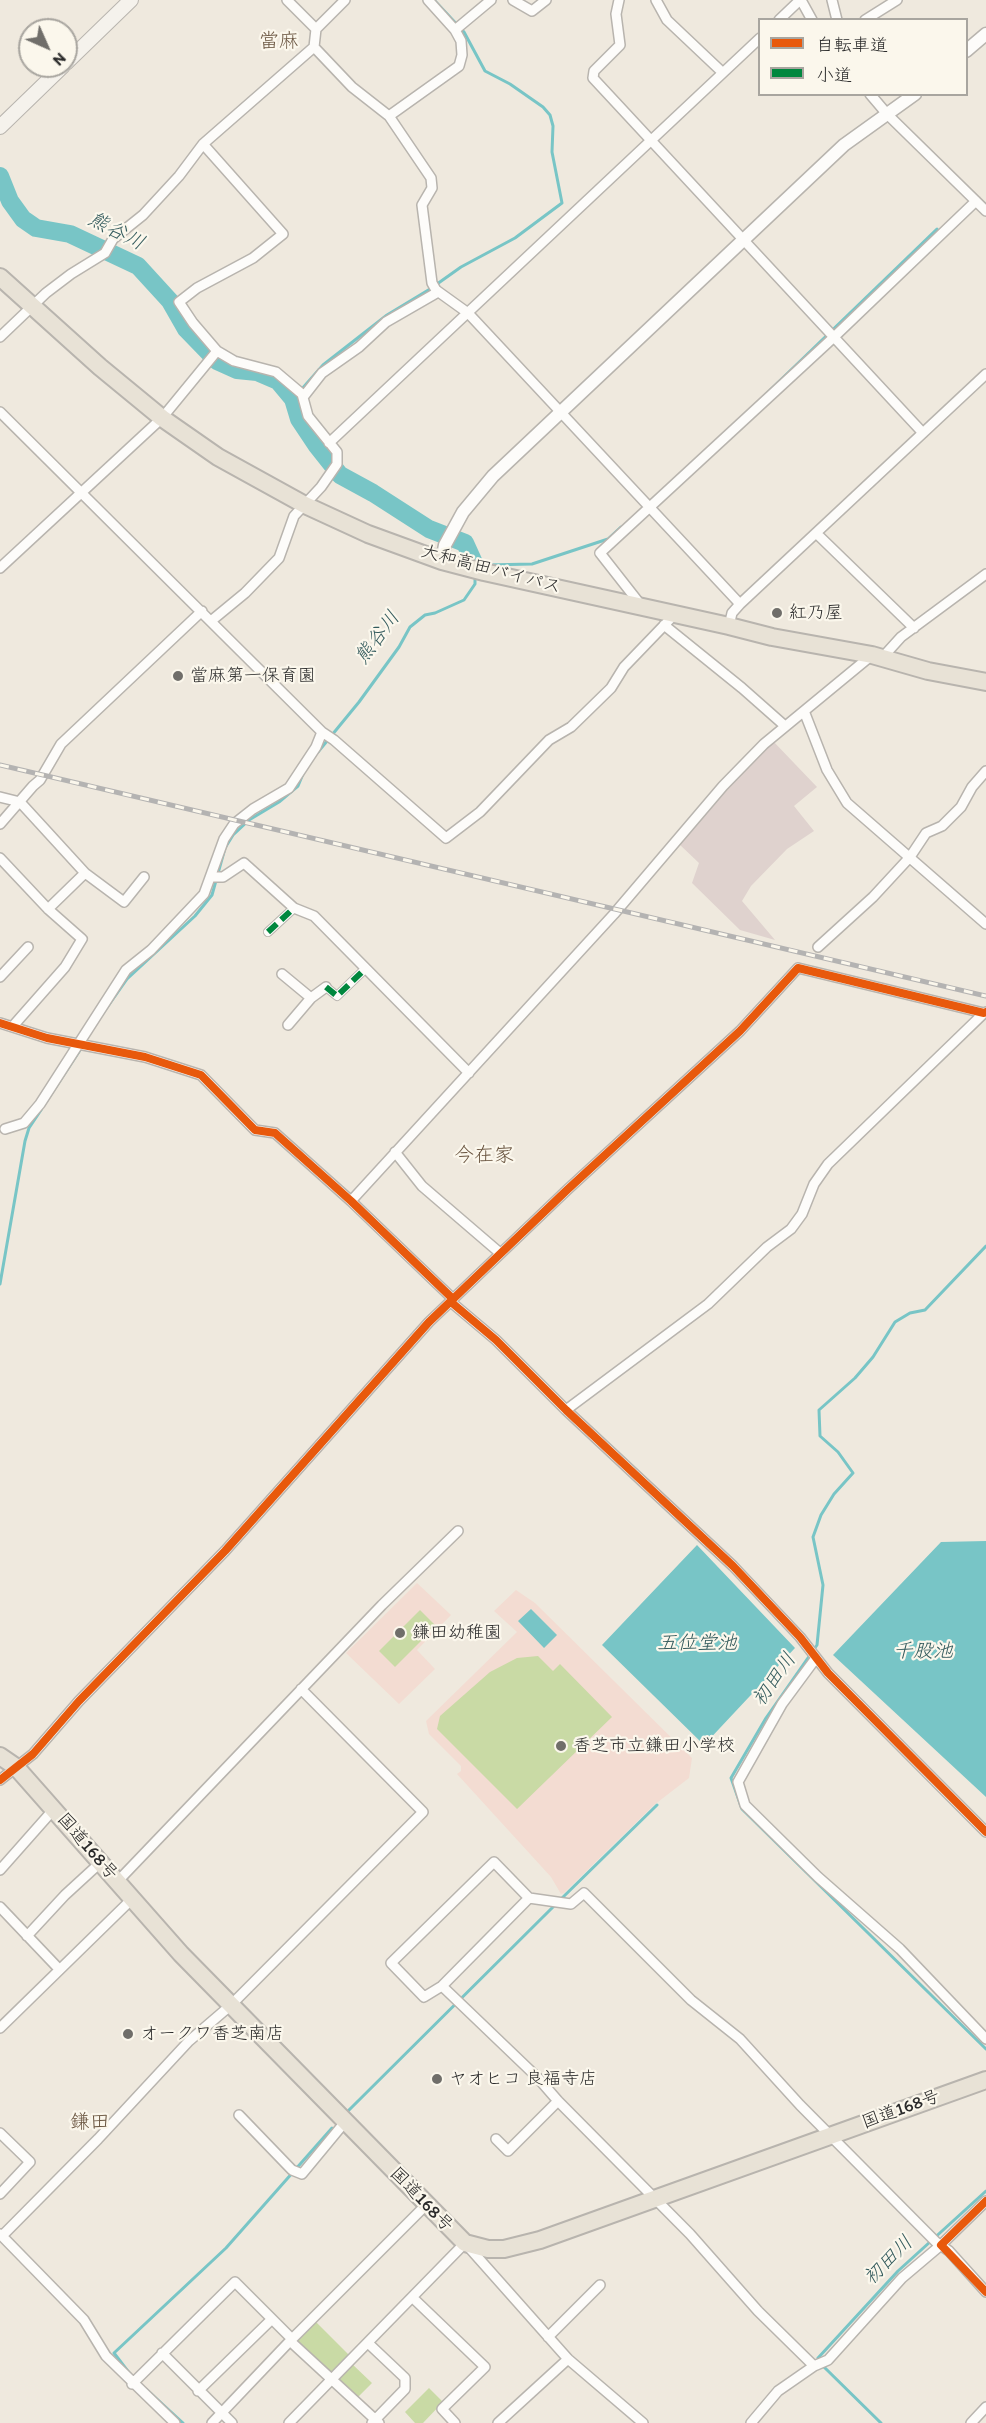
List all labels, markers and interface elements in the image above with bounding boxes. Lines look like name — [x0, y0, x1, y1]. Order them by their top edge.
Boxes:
north arrow — [18, 18, 78, 78]
legend — [758, 18, 968, 96]
district label: 當麻 — [259, 30, 299, 54]
text: 自転車道 — [816, 34, 888, 56]
text: N — [49, 49, 70, 70]
text: 小道 — [816, 64, 852, 86]
water label: 熊谷川 — [84, 208, 148, 256]
street label: 大和高田バイパス — [419, 541, 563, 599]
place label: 紅乃屋 — [789, 602, 843, 624]
marker: 紅乃屋 — [770, 606, 784, 620]
water label: 熊谷川 — [350, 607, 406, 669]
place label: 當麻第一保育園 — [190, 665, 316, 687]
marker: 當麻第一保育園 — [171, 669, 185, 683]
district label: 今在家 — [454, 1144, 514, 1168]
place label: 鎌田幼稚園 — [412, 1622, 502, 1644]
marker: 鎌田幼稚園 — [393, 1626, 407, 1640]
water label: 五位堂池 — [657, 1632, 737, 1656]
water label: 千股池 — [893, 1640, 953, 1664]
water label: 初田川 — [748, 1649, 802, 1711]
place label: 香芝市立鎌田小学校 — [573, 1735, 735, 1757]
marker: 香芝市立鎌田小学校 — [554, 1739, 568, 1753]
street label: 国道168号 — [52, 1809, 122, 1885]
place label: オークワ香芝南店 — [140, 2023, 284, 2045]
marker: オークワ香芝南店 — [121, 2027, 135, 2041]
place label: ヤオヒコ 良福寺店 — [449, 2068, 597, 2090]
marker: ヤオヒコ 良福寺店 — [430, 2072, 444, 2086]
street label: 国道168号 — [859, 2086, 943, 2134]
district label: 鎌田 — [70, 2111, 110, 2135]
street label: 国道168号 — [385, 2163, 457, 2237]
water label: 初田川 — [859, 2231, 919, 2291]

